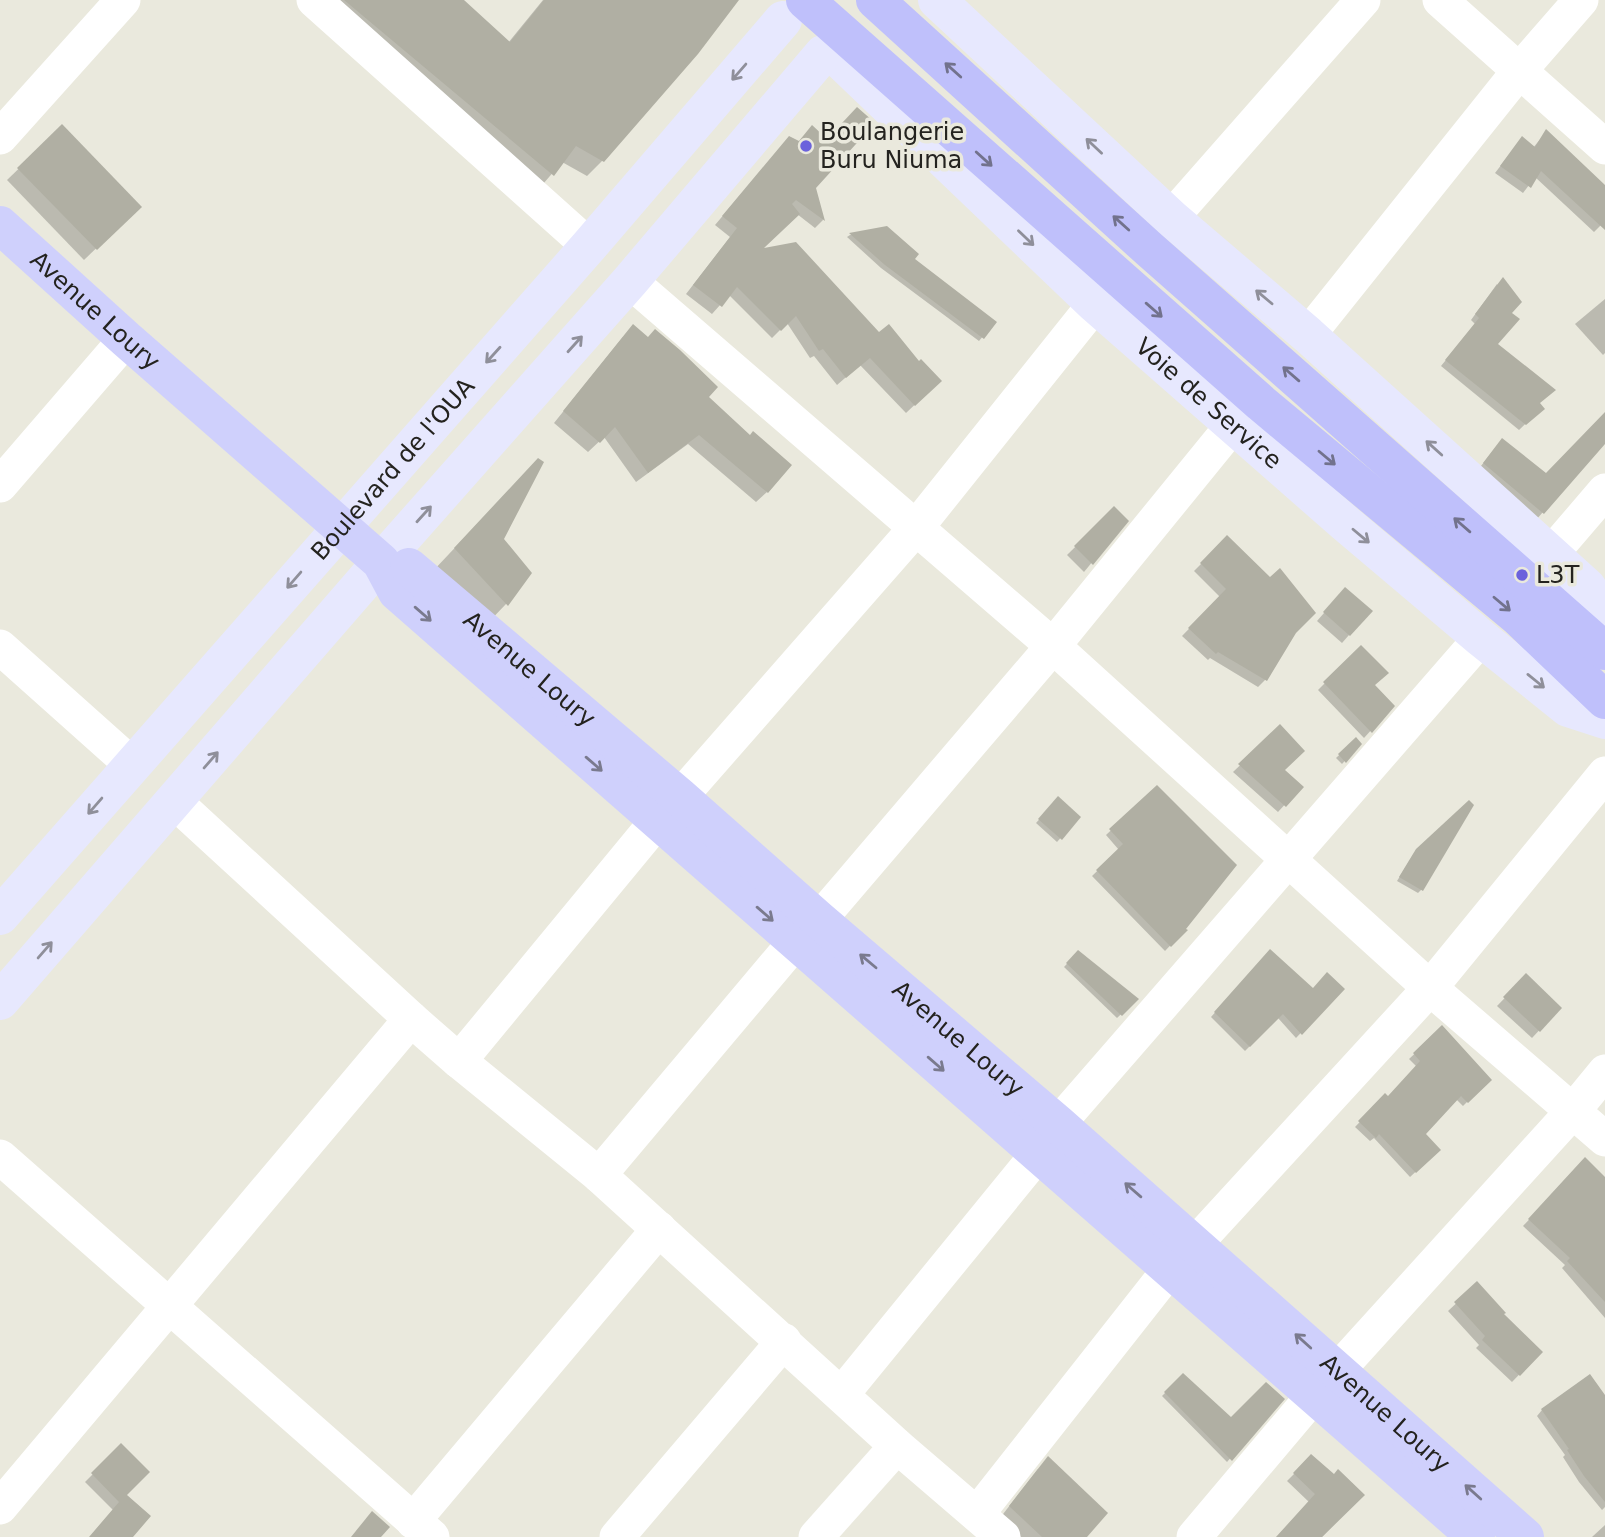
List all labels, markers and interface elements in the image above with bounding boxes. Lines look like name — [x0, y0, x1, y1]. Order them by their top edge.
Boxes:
one-way arrow — [945, 61, 962, 78]
one-way arrow — [731, 63, 747, 81]
place label: Boulangerie Buru Niuma — [820, 118, 964, 174]
marker: Boulangerie Buru Niuma — [798, 138, 814, 154]
one-way arrow — [1085, 138, 1103, 154]
one-way arrow — [974, 151, 992, 167]
one-way arrow — [1113, 215, 1130, 232]
one-way arrow — [1018, 229, 1035, 246]
street label: Avenue Loury — [25, 246, 165, 376]
one-way arrow — [1255, 289, 1273, 305]
one-way arrow — [1145, 302, 1163, 318]
street label: Voie de Service — [1130, 332, 1287, 475]
one-way arrow — [566, 336, 583, 353]
one-way arrow — [485, 345, 501, 363]
one-way arrow — [1283, 366, 1301, 382]
street label: Boulevard de l'OUA — [305, 372, 481, 566]
one-way arrow — [1426, 440, 1443, 457]
one-way arrow — [1317, 450, 1335, 466]
one-way arrow — [415, 506, 432, 523]
one-way arrow — [1453, 517, 1471, 533]
one-way arrow — [1351, 528, 1369, 544]
place label: L3T — [1536, 561, 1580, 589]
marker: L3T — [1514, 567, 1530, 583]
one-way arrow — [286, 571, 302, 589]
one-way arrow — [1492, 596, 1510, 611]
one-way arrow — [414, 606, 432, 622]
street label: Avenue Loury — [458, 606, 601, 733]
one-way arrow — [1526, 674, 1544, 689]
one-way arrow — [203, 751, 219, 769]
one-way arrow — [585, 756, 603, 772]
one-way arrow — [87, 797, 103, 815]
one-way arrow — [756, 906, 774, 922]
one-way arrow — [37, 941, 53, 959]
one-way arrow — [859, 953, 877, 969]
street label: Avenue Loury — [887, 975, 1030, 1103]
one-way arrow — [927, 1056, 945, 1072]
one-way arrow — [1124, 1182, 1142, 1198]
one-way arrow — [1294, 1333, 1312, 1349]
street label: Avenue Loury — [1315, 1349, 1456, 1478]
one-way arrow — [1465, 1484, 1483, 1500]

